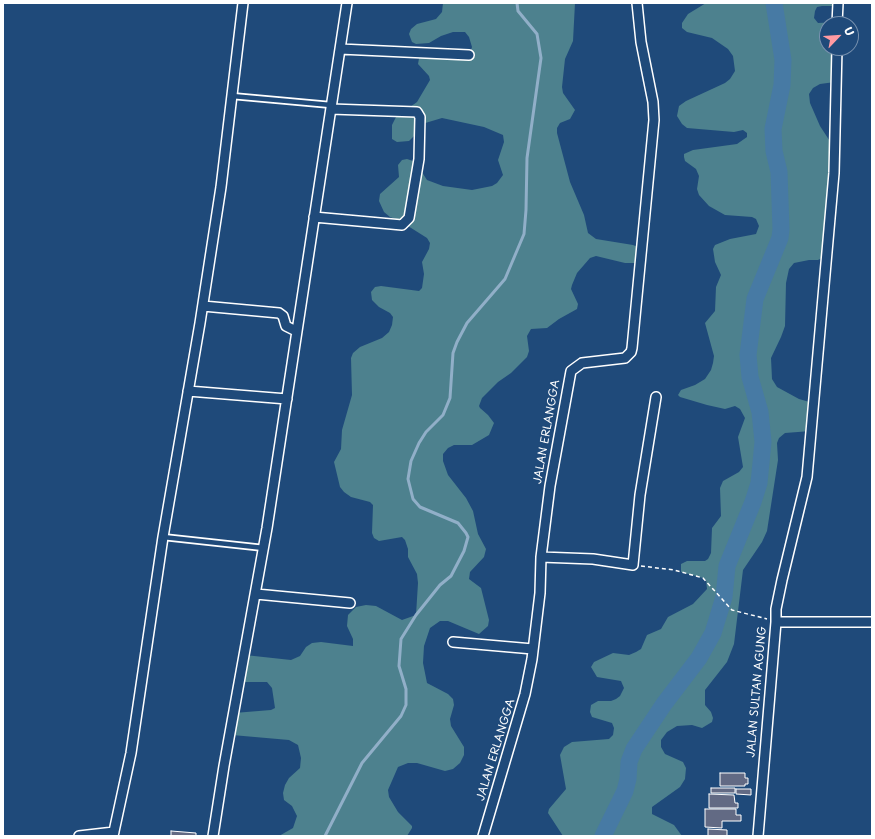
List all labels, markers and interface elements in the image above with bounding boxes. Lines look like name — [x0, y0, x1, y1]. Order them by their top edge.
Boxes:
north arrow — [819, 16, 859, 56]
text: U — [840, 24, 859, 39]
street label: JALAN ERLANGGA — [531, 379, 563, 485]
street label: JALAN SULTAN AGUNG — [745, 626, 769, 758]
street label: JALAN ERLANGGA — [474, 697, 518, 803]

